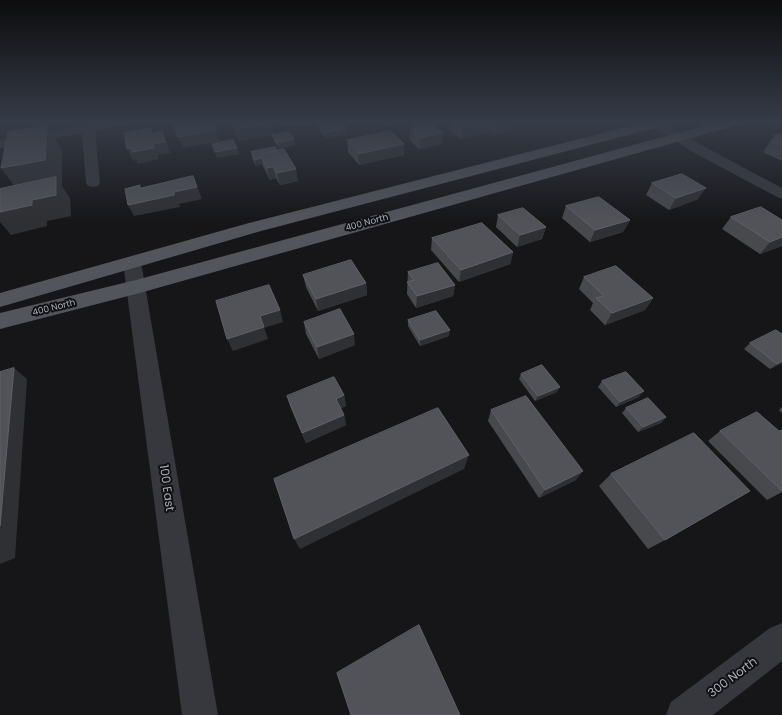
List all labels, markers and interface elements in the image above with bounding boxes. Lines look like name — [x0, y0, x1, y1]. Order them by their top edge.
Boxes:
street label: 400 North — [344, 212, 390, 234]
street label: 400 North — [31, 297, 77, 319]
street label: 100 East — [156, 464, 176, 512]
street label: 300 North — [706, 655, 760, 701]

